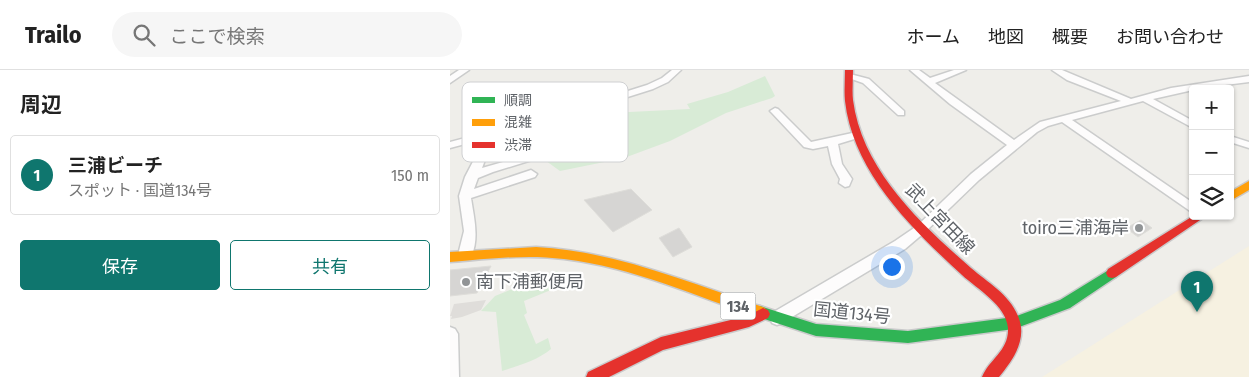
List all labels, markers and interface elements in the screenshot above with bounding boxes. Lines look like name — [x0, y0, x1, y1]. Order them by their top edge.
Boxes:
search box — [112, 12, 462, 57]
text: Trailo — [25, 21, 82, 49]
icon: search — [130, 21, 158, 49]
text: ここで検索 — [170, 25, 265, 48]
text: ホーム — [907, 26, 960, 48]
text: 地図 — [988, 26, 1024, 48]
text: 概要 — [1052, 26, 1088, 48]
text: お問い合わせ — [1116, 26, 1224, 48]
legend — [462, 82, 628, 162]
map controls — [1189, 85, 1234, 220]
button: + — [1189, 85, 1234, 130]
text: 周辺 — [20, 92, 62, 118]
text: 順調 — [504, 92, 532, 109]
text: 混雑 — [504, 114, 532, 131]
button: − — [1189, 130, 1234, 175]
text: 渋滞 — [504, 137, 532, 154]
text: 三浦ビーチ — [68, 154, 163, 177]
text: 1 — [34, 166, 40, 185]
text: 150 m — [391, 166, 429, 185]
button: layers — [1189, 175, 1234, 220]
street label: 武上宮田線 — [901, 179, 979, 259]
text: スポット · 国道134号 — [68, 181, 212, 200]
place label: toiro三浦海岸 — [1022, 217, 1129, 239]
marker: toiro三浦海岸 — [1133, 222, 1145, 234]
button: 保存 — [20, 240, 220, 290]
button: 共有 — [230, 240, 430, 290]
your location — [879, 254, 905, 280]
place label: 南下浦郵便局 — [476, 271, 584, 293]
pin: 1 — [1181, 271, 1213, 312]
marker: 南下浦郵便局 — [460, 276, 472, 288]
road number: 134 — [720, 292, 756, 320]
street label: 国道134号 — [812, 298, 892, 328]

